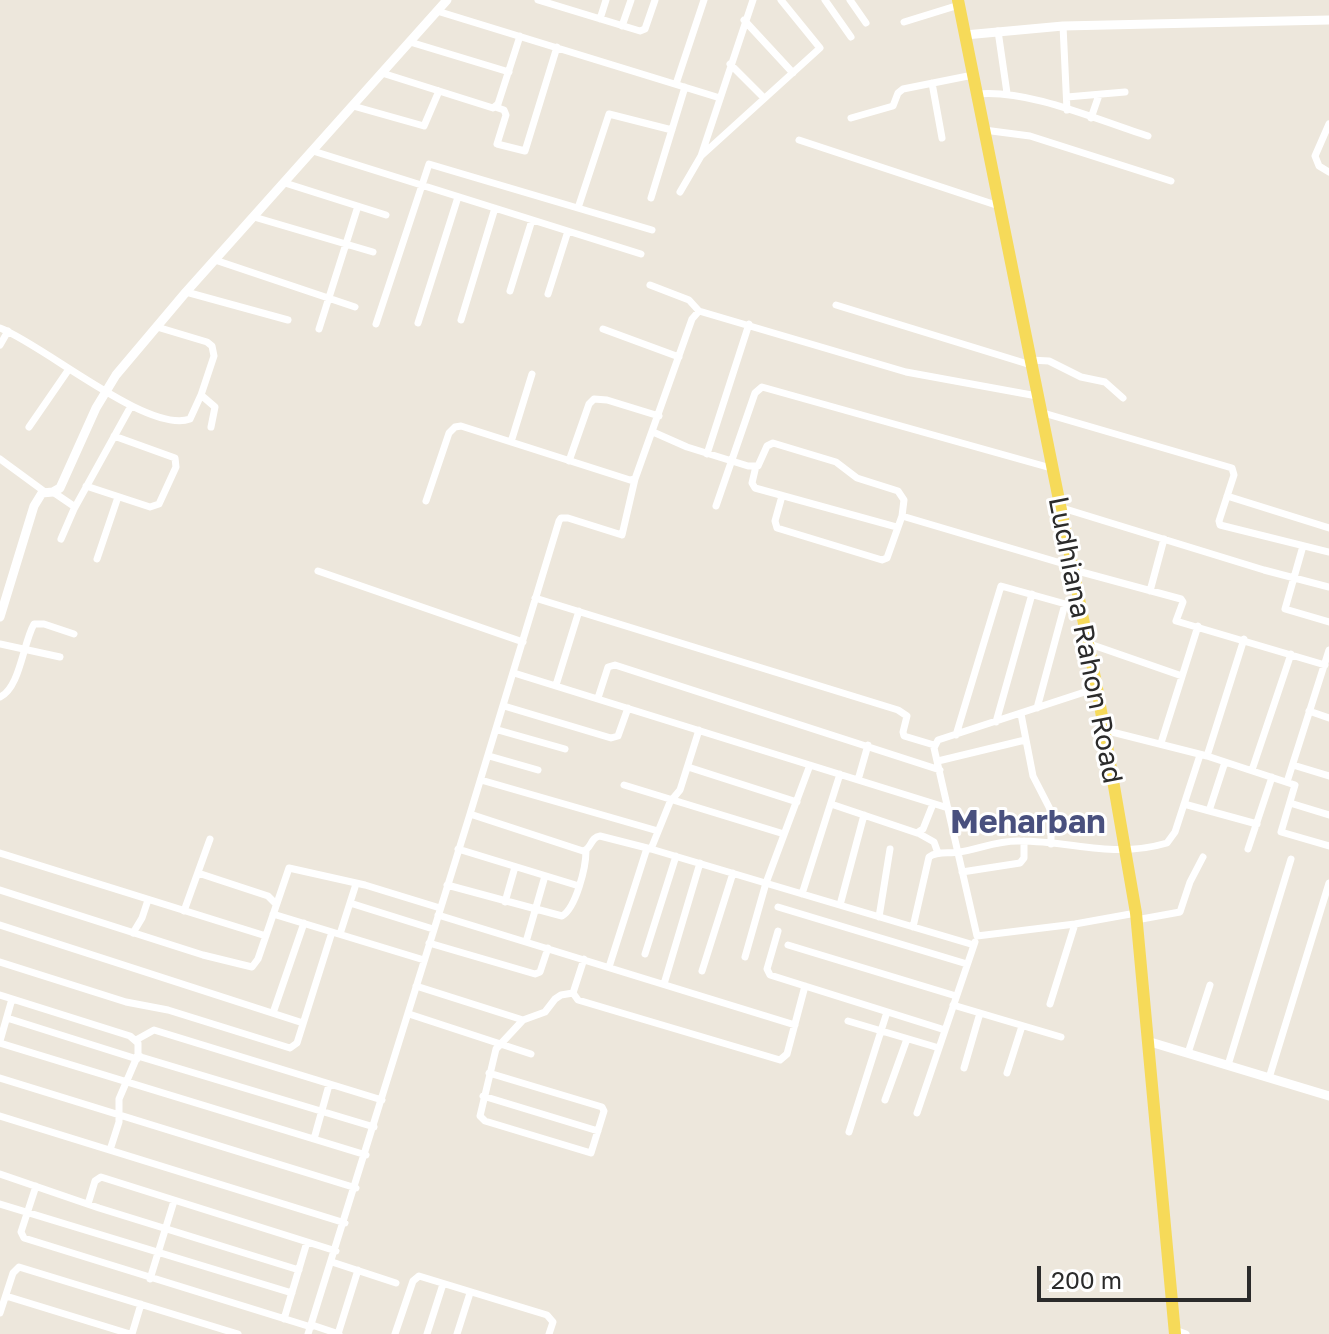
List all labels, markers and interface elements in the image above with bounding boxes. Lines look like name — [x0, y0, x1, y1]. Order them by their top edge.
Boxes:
street label: Ludhiana Rahon Road — [1041, 494, 1129, 786]
district label: Meharban — [950, 804, 1106, 842]
scale bar — [1041, 1250, 1255, 1300]
text: 200 m — [1051, 1265, 1122, 1294]

